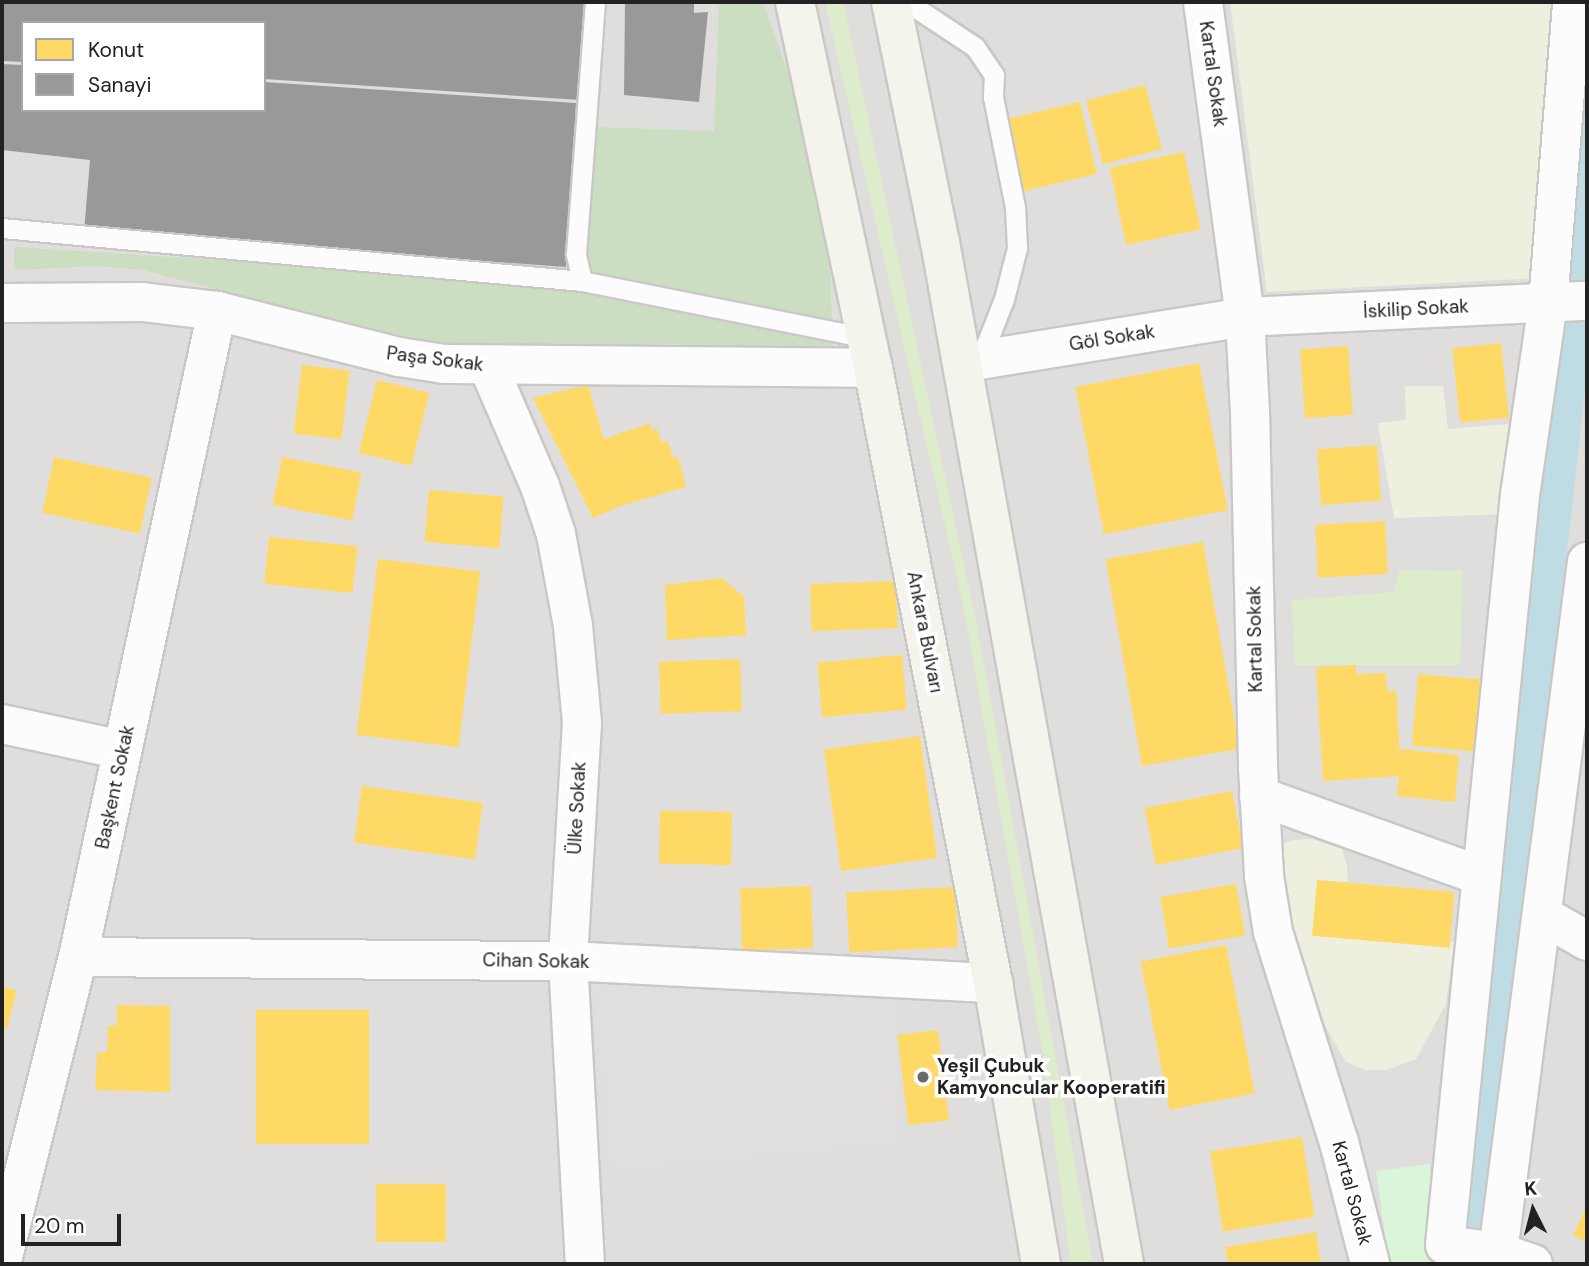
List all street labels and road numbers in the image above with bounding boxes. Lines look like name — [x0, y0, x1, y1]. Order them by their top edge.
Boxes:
street label: Kartal Sokak — [1194, 20, 1232, 128]
street label: İskilip Sokak — [1363, 295, 1469, 323]
street label: Göl Sokak — [1067, 320, 1157, 356]
street label: Paşa Sokak — [385, 342, 485, 376]
street label: Ankara Bulvarı — [902, 569, 948, 695]
street label: Kartal Sokak — [1243, 585, 1267, 693]
street label: Başkent Sokak — [91, 723, 139, 851]
street label: Ülke Sokak — [563, 761, 591, 855]
street label: Cihan Sokak — [482, 949, 590, 973]
street label: Kartal Sokak — [1327, 1138, 1377, 1248]

